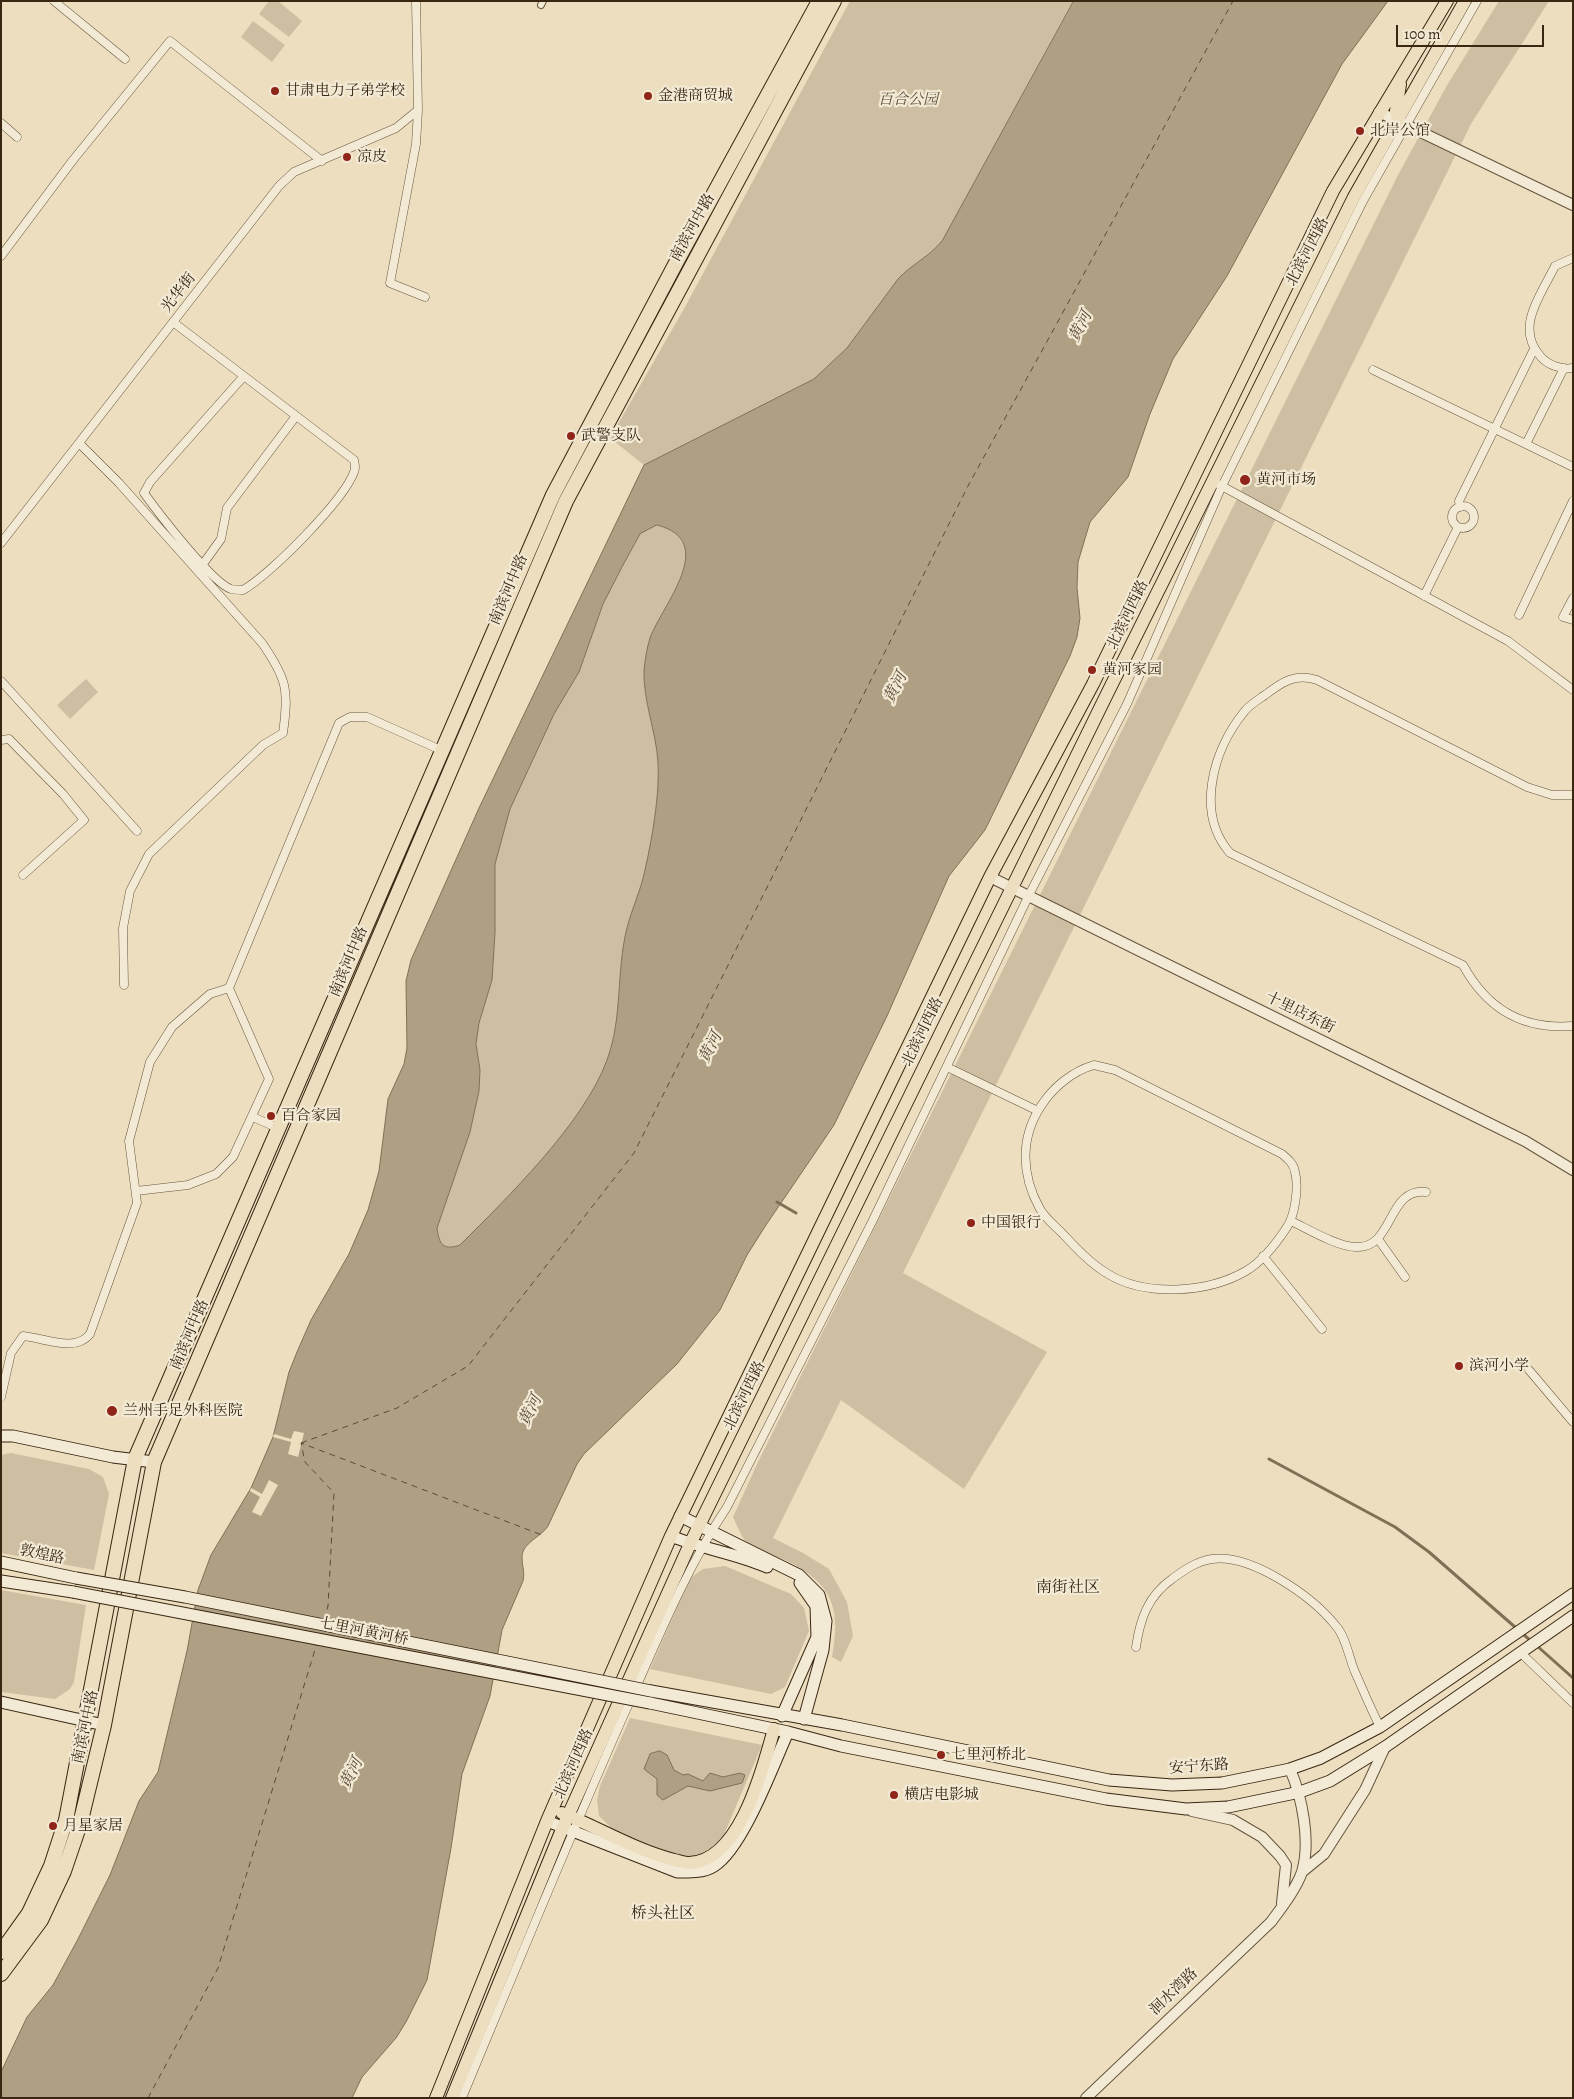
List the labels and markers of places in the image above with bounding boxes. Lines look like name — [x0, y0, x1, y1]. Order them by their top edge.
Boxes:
place label: 甘肃电力子弟学校 — [285, 82, 405, 100]
marker: 甘肃电力子弟学校 — [269, 85, 281, 97]
place label: 金港商贸城 — [658, 87, 733, 105]
marker: 金港商贸城 — [642, 90, 654, 102]
place label: 北岸公馆 — [1370, 122, 1430, 140]
marker: 北岸公馆 — [1354, 125, 1366, 137]
place label: 凉皮 — [357, 148, 387, 166]
marker: 凉皮 — [341, 151, 353, 163]
place label: 武警支队 — [581, 427, 641, 445]
marker: 武警支队 — [565, 430, 577, 442]
place label: 黄河市场 — [1256, 471, 1316, 489]
marker: 黄河市场 — [1238, 473, 1252, 487]
place label: 黄河家园 — [1102, 661, 1162, 679]
marker: 黄河家园 — [1086, 664, 1098, 676]
place label: 百合家园 — [281, 1107, 341, 1125]
marker: 百合家园 — [265, 1110, 277, 1122]
place label: 中国银行 — [981, 1214, 1041, 1232]
marker: 中国银行 — [965, 1217, 977, 1229]
place label: 滨河小学 — [1469, 1357, 1529, 1375]
marker: 滨河小学 — [1453, 1360, 1465, 1372]
place label: 兰州手足外科医院 — [123, 1402, 243, 1420]
marker: 兰州手足外科医院 — [105, 1404, 119, 1418]
place label: 七里河桥北 — [951, 1746, 1026, 1764]
marker: 七里河桥北 — [935, 1749, 947, 1761]
place label: 横店电影城 — [904, 1786, 979, 1804]
marker: 横店电影城 — [888, 1789, 900, 1801]
place label: 月星家居 — [63, 1817, 123, 1835]
marker: 月星家居 — [47, 1820, 59, 1832]

